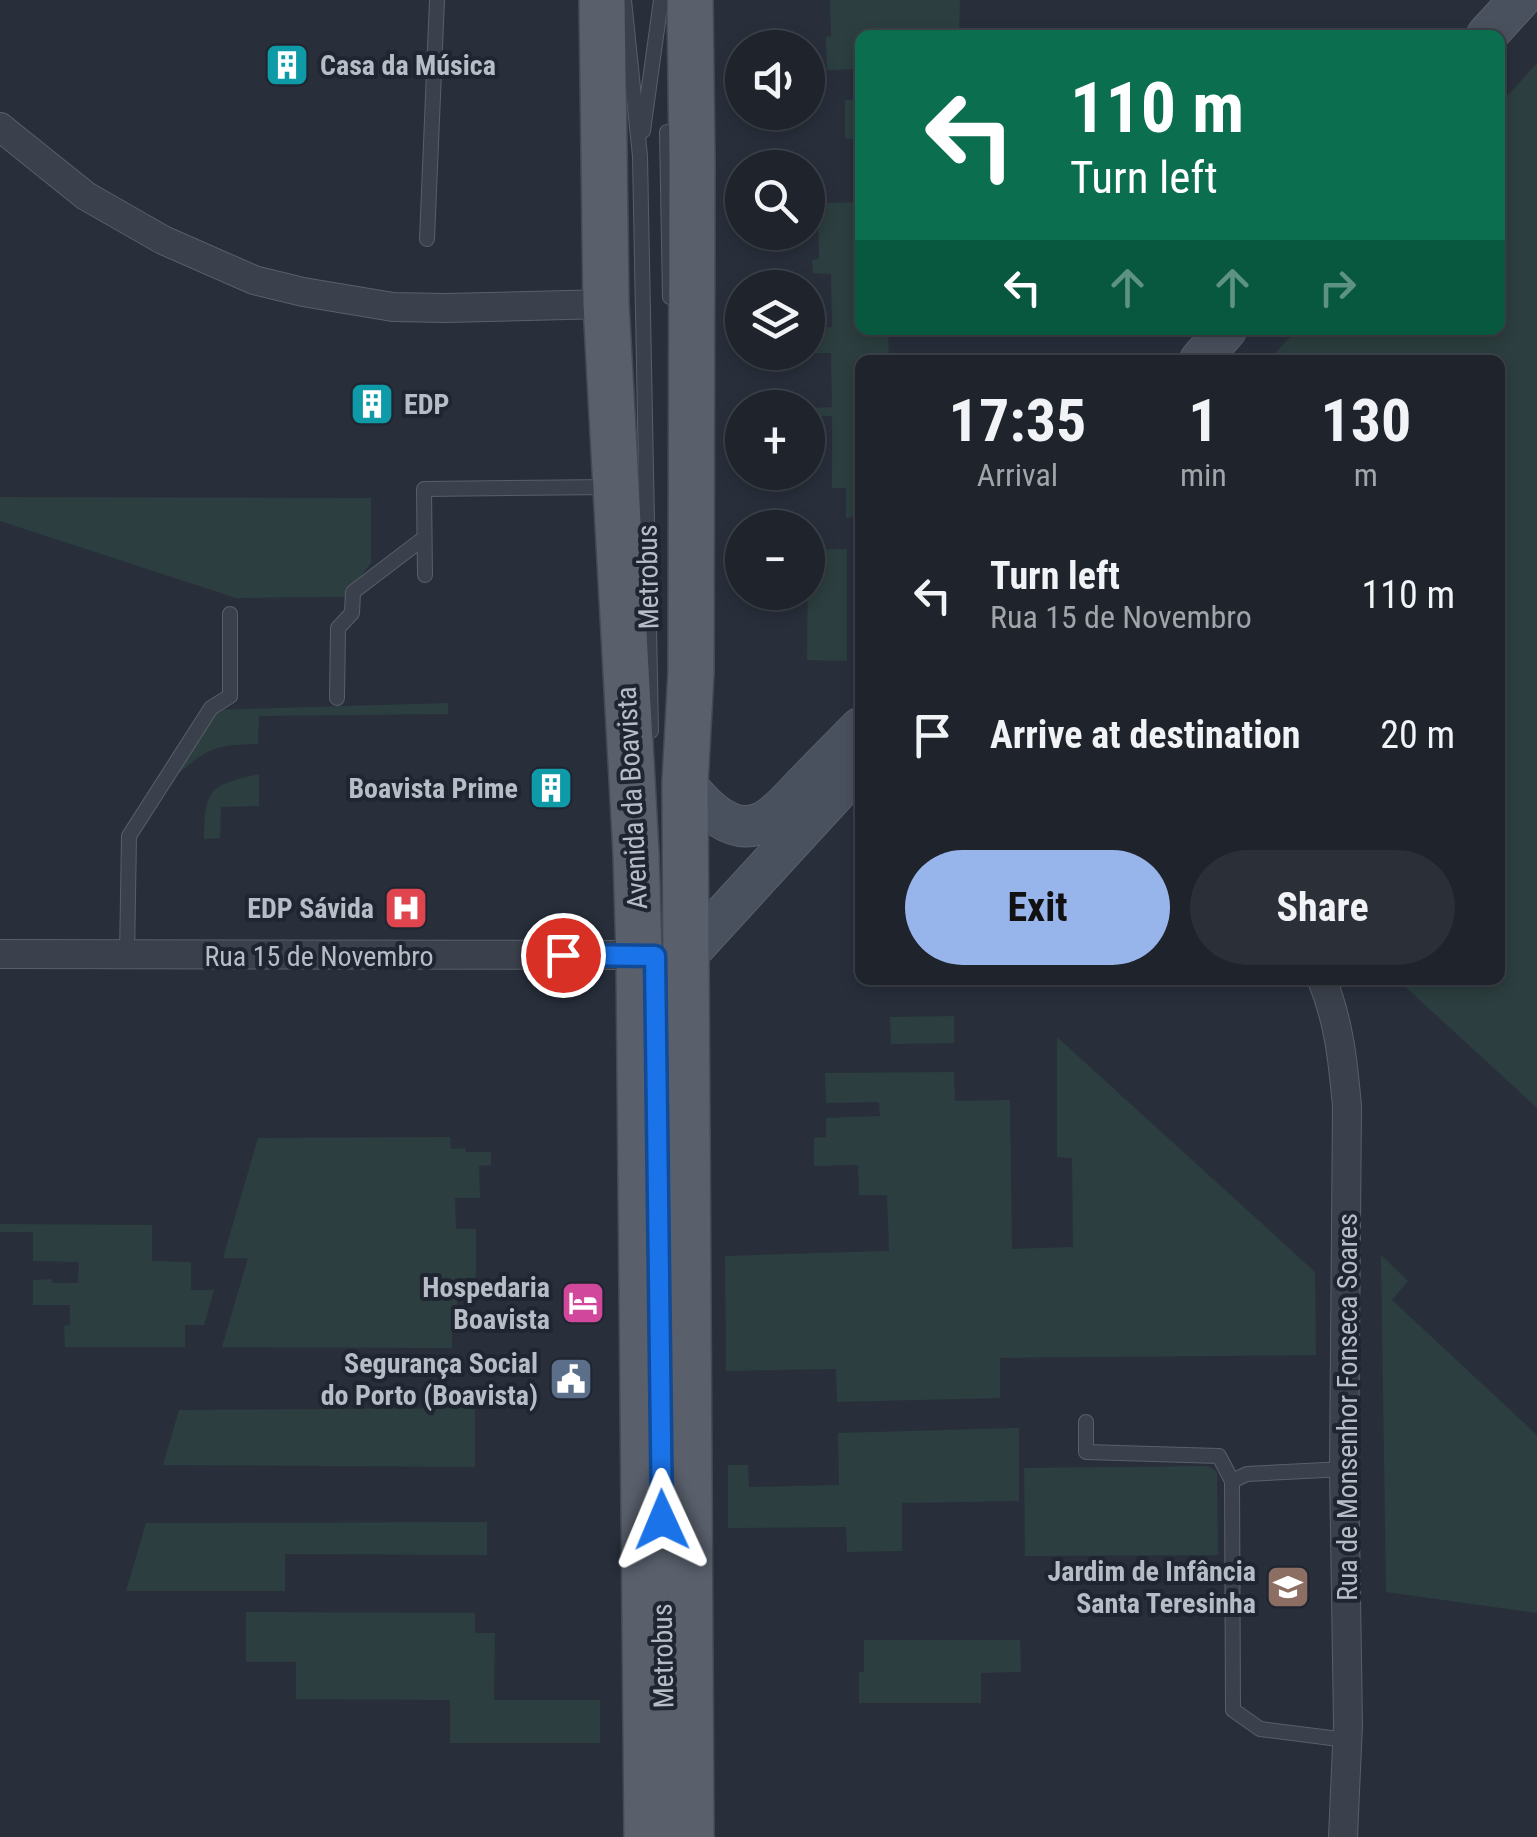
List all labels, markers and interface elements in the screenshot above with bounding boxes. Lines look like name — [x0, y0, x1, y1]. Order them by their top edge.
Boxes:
map controls — [725, 30, 825, 610]
button: sound — [725, 30, 825, 130]
building icon: Casa da Música — [264, 42, 310, 88]
place label: Casa da Música — [320, 49, 496, 82]
text: 110 m — [1070, 67, 1244, 149]
icon: left — [905, 70, 1035, 200]
button: search — [725, 150, 825, 250]
text: Turn left — [1070, 151, 1218, 204]
icon: left — [995, 260, 1050, 315]
icon: ahead — [1100, 260, 1155, 315]
icon: ahead — [1205, 260, 1260, 315]
icon: right — [1310, 260, 1365, 315]
button: layers — [725, 270, 825, 370]
building icon: EDP — [349, 381, 395, 427]
text: 17:35 — [949, 385, 1086, 456]
text: 1 — [1188, 385, 1219, 456]
text: 130 — [1320, 385, 1411, 456]
place label: EDP — [404, 388, 449, 421]
button: + — [725, 390, 825, 490]
text: Arrival — [977, 456, 1058, 494]
text: min — [1180, 456, 1227, 494]
text: m — [1354, 456, 1378, 494]
button: − — [725, 510, 825, 610]
street label: Metrobus — [631, 524, 665, 630]
text: Turn left — [990, 554, 1120, 598]
icon: left — [905, 568, 960, 623]
text: 110 m — [1361, 573, 1455, 617]
text: Rua 15 de Novembro — [990, 598, 1252, 636]
street label: Avenida da Boavista — [610, 686, 654, 910]
icon: arrive — [905, 708, 960, 763]
text: Arrive at destination — [990, 713, 1300, 757]
text: 20 m — [1380, 713, 1455, 757]
building icon: Boavista Prime — [528, 765, 574, 811]
place label: Boavista Prime — [348, 772, 518, 805]
button: Exit — [905, 850, 1170, 965]
button: Share — [1190, 850, 1455, 965]
hospital icon: EDP Sávida — [383, 885, 429, 931]
place label: EDP Sávida — [247, 892, 374, 925]
pin — [521, 913, 606, 998]
icon: arrive — [536, 928, 591, 983]
street label: Rua 15 de Novembro — [204, 940, 434, 973]
street label: Rua de Monsenhor Fonseca Soares — [1331, 1213, 1364, 1601]
place label: Hospedaria Boavista — [422, 1271, 550, 1336]
hotel icon: Hospedaria Boavista — [560, 1280, 606, 1326]
place label: Segurança Social do Porto (Boavista) — [321, 1347, 538, 1412]
public building icon: Segurança Social do Porto (Boavista) — [548, 1356, 594, 1402]
position arrow — [610, 1468, 714, 1572]
place label: Jardim de Infância Santa Teresinha — [1048, 1555, 1256, 1620]
school or university icon: Jardim de Infância Santa Teresinha — [1265, 1564, 1311, 1610]
street label: Metrobus — [646, 1603, 680, 1709]

